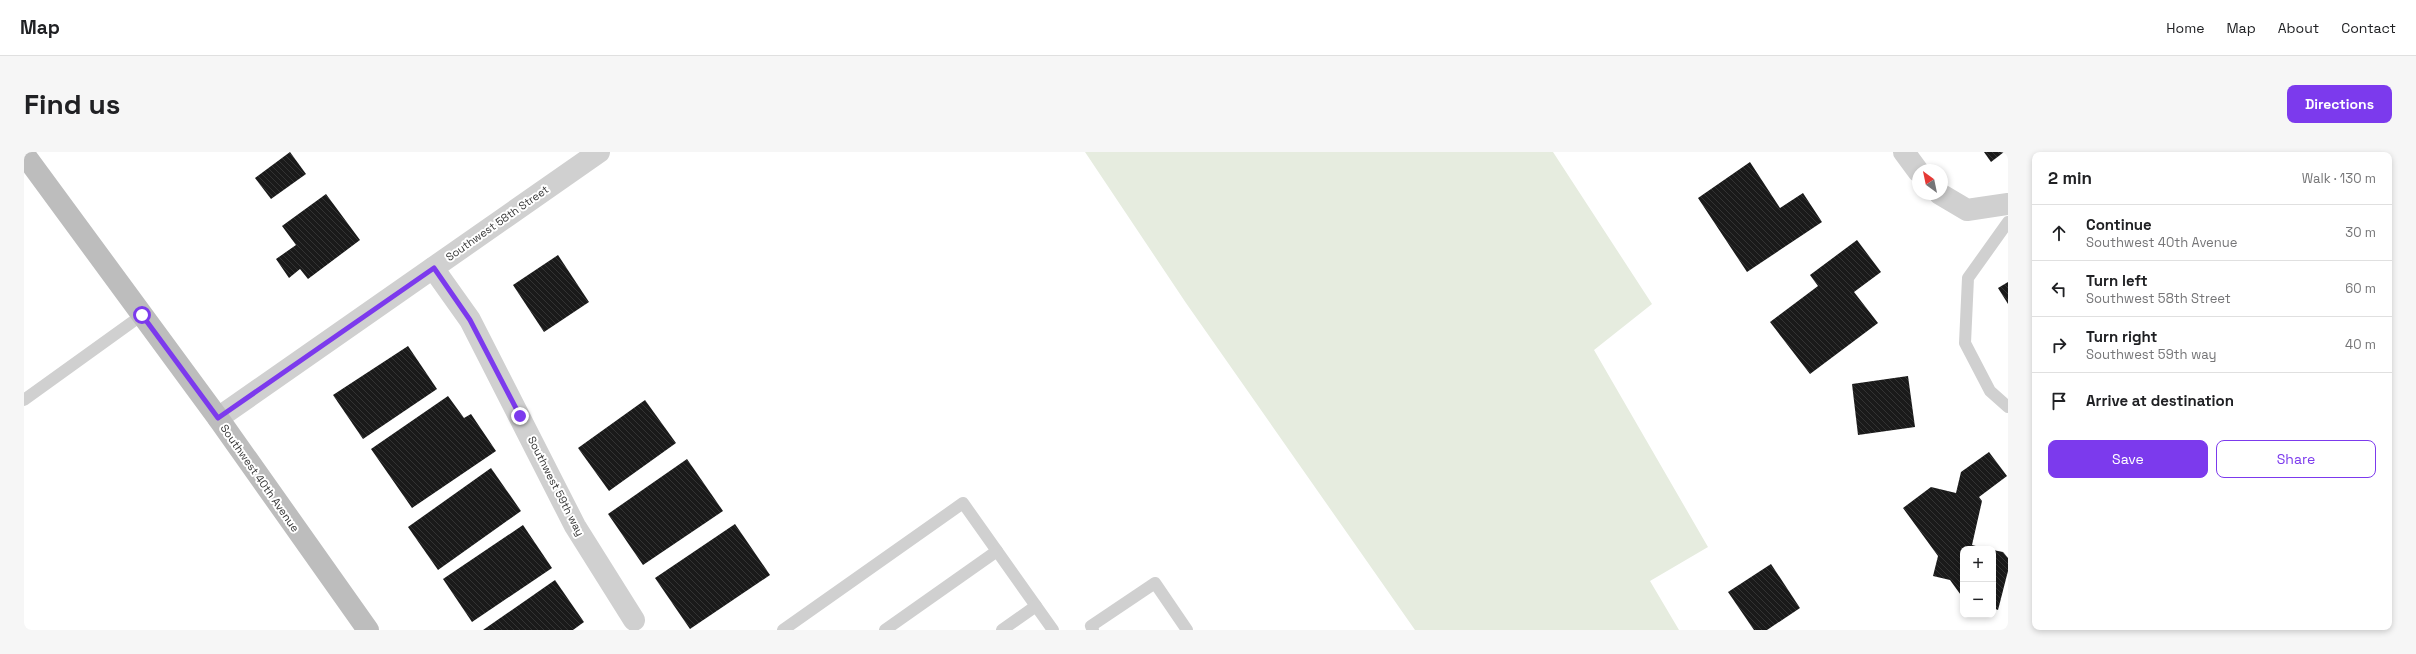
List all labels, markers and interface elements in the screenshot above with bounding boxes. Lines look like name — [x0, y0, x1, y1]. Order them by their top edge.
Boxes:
text: Map — [20, 15, 60, 40]
text: Home — [2166, 19, 2204, 37]
text: Map — [2226, 19, 2256, 37]
text: About — [2278, 19, 2319, 37]
text: Contact — [2341, 19, 2396, 37]
button: Directions — [2287, 85, 2392, 123]
text: Find us — [24, 86, 121, 122]
north arrow — [1912, 164, 1948, 200]
text: 2 min — [2048, 167, 2092, 189]
text: Walk · 130 m — [2302, 170, 2376, 187]
street label: Southwest 58th Street — [443, 182, 551, 264]
text: Continue — [2086, 215, 2152, 234]
icon: ahead — [2048, 222, 2070, 244]
text: 30 m — [2345, 224, 2376, 241]
text: Southwest 40th Avenue — [2086, 234, 2237, 251]
text: Turn left — [2086, 271, 2148, 290]
icon: left — [2048, 278, 2070, 300]
text: 60 m — [2345, 280, 2376, 297]
text: Southwest 58th Street — [2086, 290, 2231, 307]
route start — [133, 306, 151, 324]
text: Turn right — [2086, 327, 2157, 346]
icon: right — [2048, 334, 2070, 356]
text: 40 m — [2345, 336, 2376, 353]
text: Southwest 59th way — [2086, 346, 2216, 363]
icon: arrive — [2048, 390, 2070, 412]
text: Arrive at destination — [2086, 391, 2234, 410]
route end — [511, 407, 529, 425]
street label: Southwest 40th Avenue — [218, 422, 302, 534]
street label: Southwest 59th way — [525, 434, 587, 538]
button: Save — [2048, 440, 2208, 478]
button: Share — [2216, 440, 2376, 478]
map controls — [1960, 546, 1996, 618]
button: + — [1960, 546, 1996, 582]
button: − — [1960, 582, 1996, 618]

